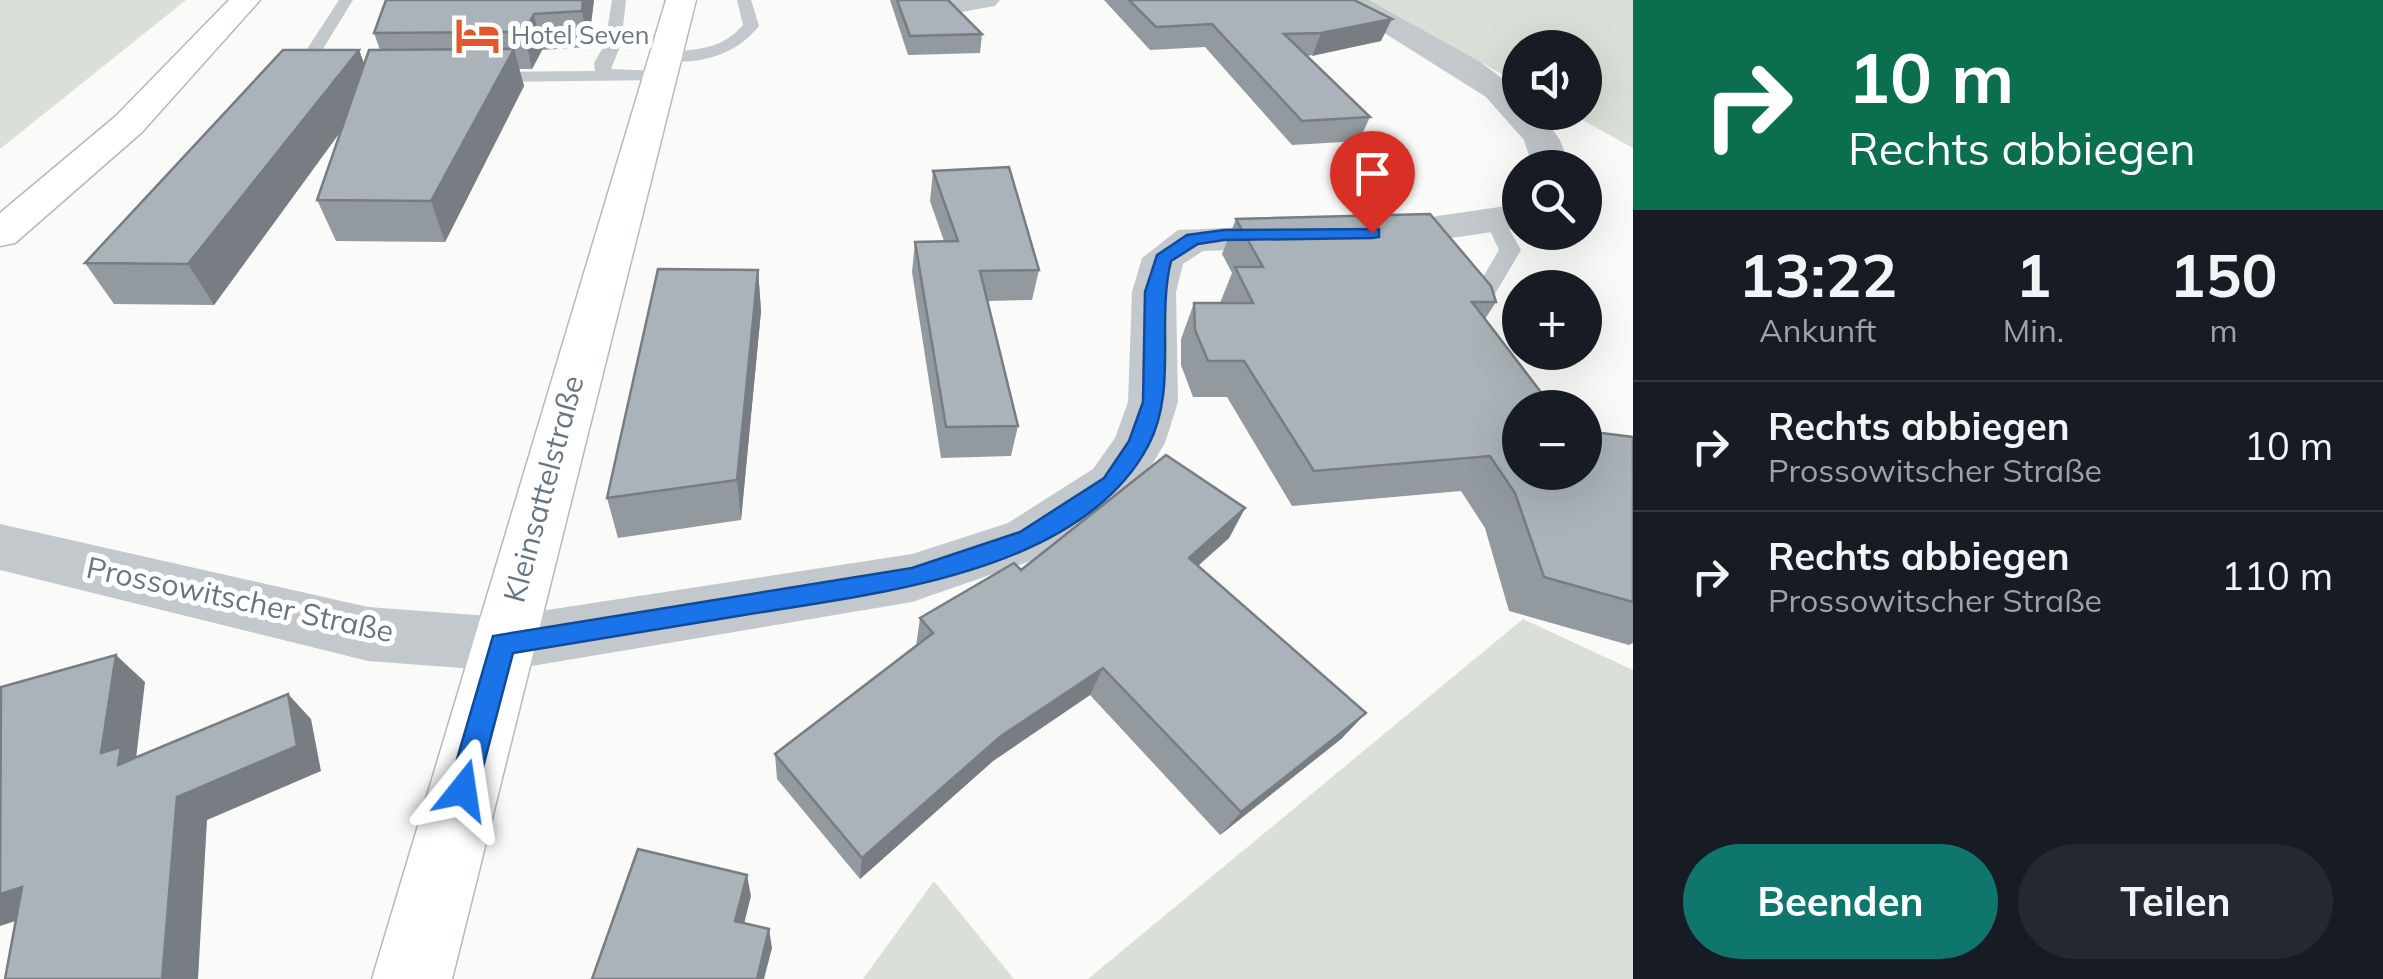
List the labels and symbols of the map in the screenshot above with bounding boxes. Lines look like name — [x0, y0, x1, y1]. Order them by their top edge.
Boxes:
hotel icon: Hotel Seven — [454, 11, 502, 59]
place label: Hotel Seven — [511, 19, 649, 50]
pin — [1330, 131, 1415, 234]
street label: Kleinsattelstraße — [494, 371, 592, 606]
street label: Prossowitscher Straße — [83, 548, 397, 650]
position arrow — [411, 738, 515, 842]

